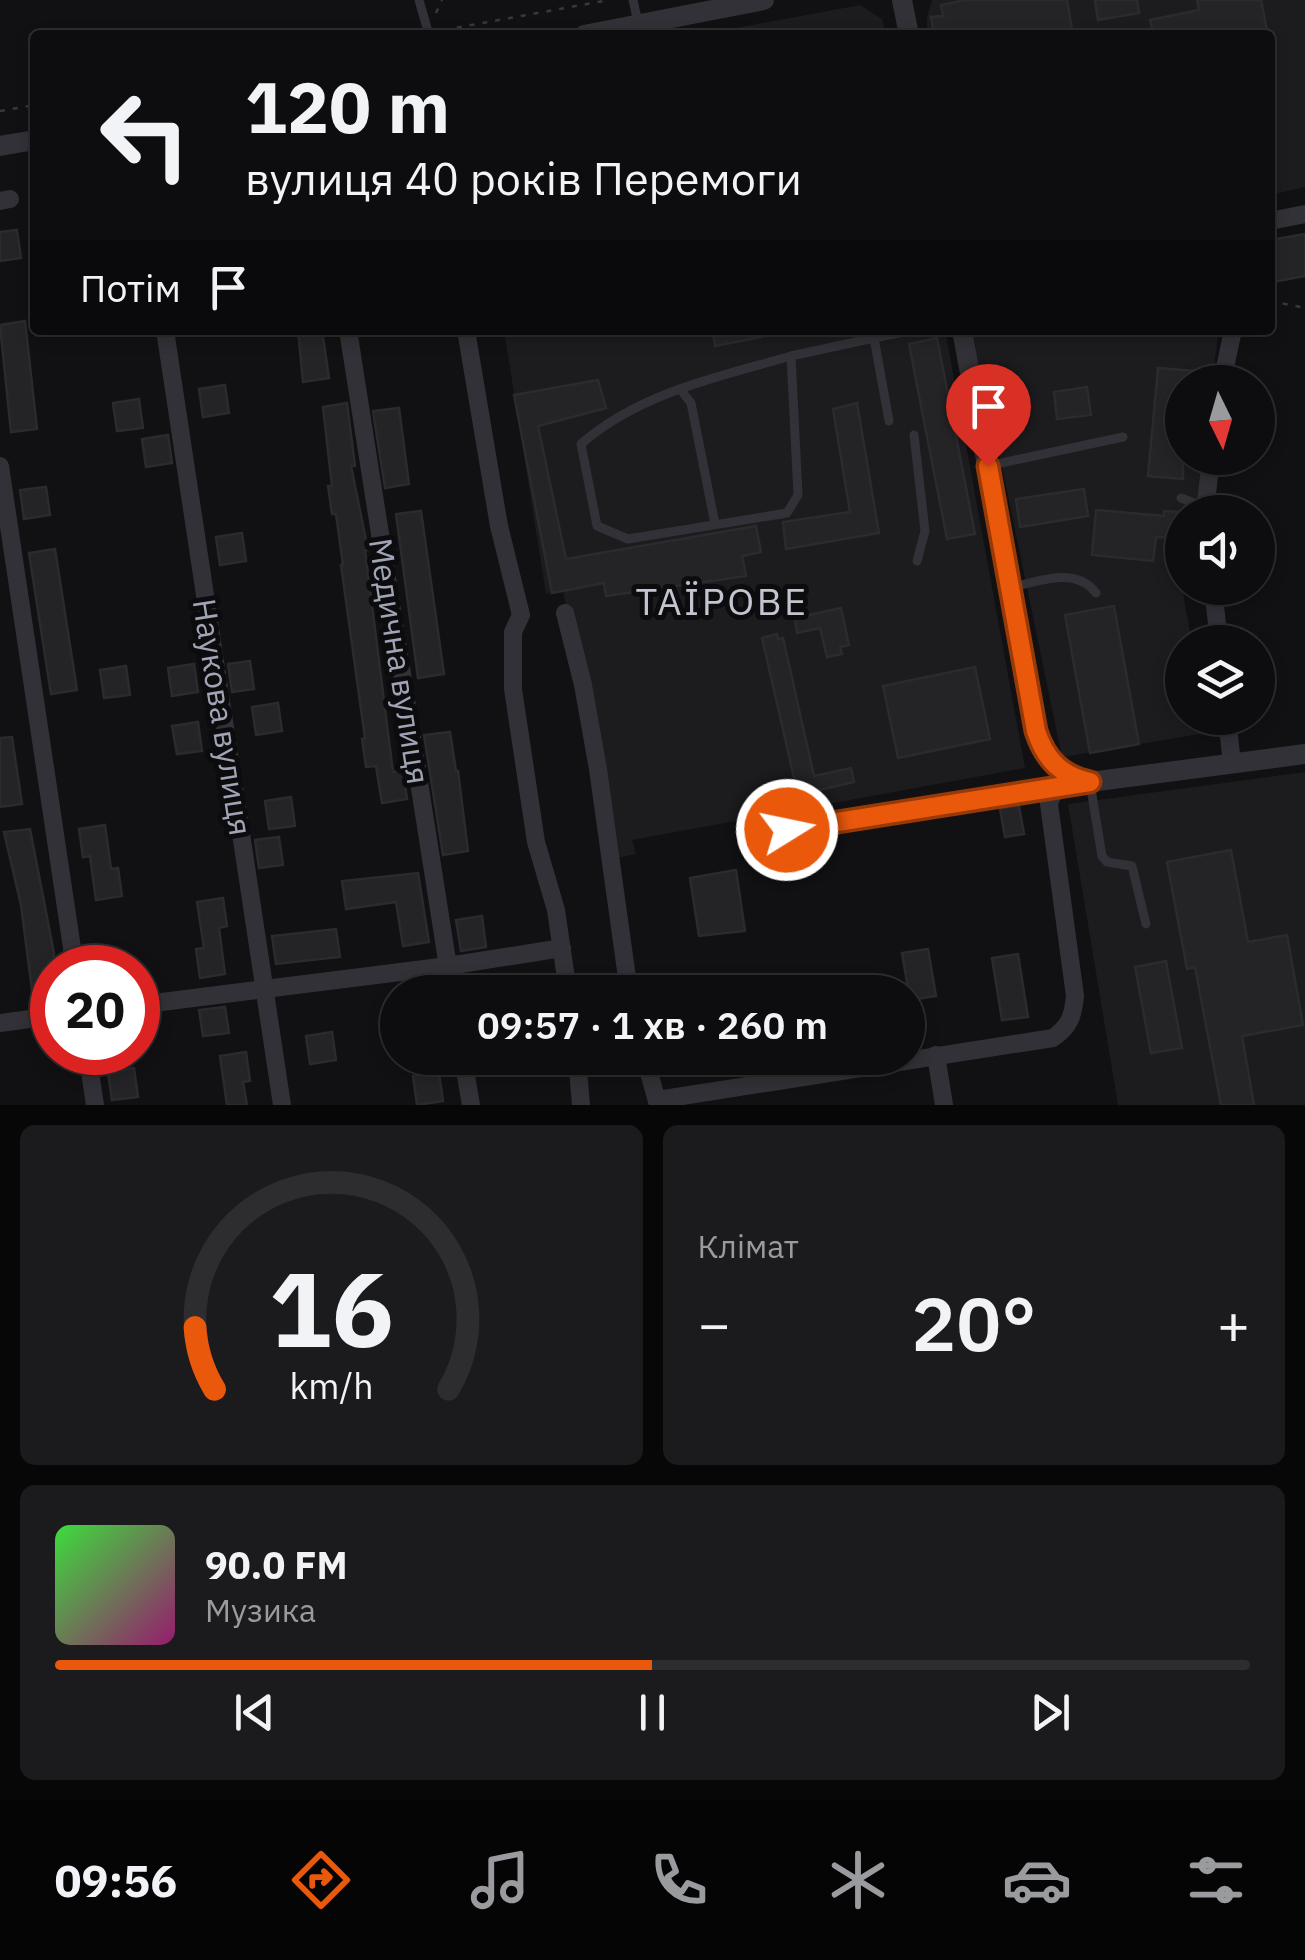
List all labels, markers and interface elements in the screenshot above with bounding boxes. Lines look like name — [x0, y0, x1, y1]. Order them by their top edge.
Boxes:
text: 120 m — [245, 61, 450, 152]
icon: left — [80, 70, 210, 200]
text: вулиця 40 років Перемоги — [245, 149, 802, 207]
icon: arrive — [201, 260, 256, 315]
text: Потім — [80, 263, 181, 312]
pin — [946, 364, 1031, 467]
north arrow — [1165, 365, 1275, 475]
map controls — [1165, 365, 1275, 735]
icon: arrive — [961, 379, 1016, 434]
button: sound — [1165, 495, 1275, 605]
street label: Медична вулиця — [360, 535, 440, 787]
district label: ТАЇРОВЕ — [635, 576, 809, 625]
street label: Наукова вулиця — [184, 596, 262, 838]
button: layers — [1165, 625, 1275, 735]
position arrow — [735, 778, 839, 882]
speed limit sign: 20 — [30, 945, 160, 1075]
text: 09:57 · 1 хв · 260 m — [477, 1000, 828, 1049]
text: Клімат — [698, 1225, 799, 1267]
text: 16 — [269, 1240, 394, 1376]
text: 20° — [911, 1274, 1036, 1372]
text: − — [698, 1288, 731, 1359]
text: + — [1217, 1288, 1250, 1359]
text: km/h — [289, 1362, 373, 1409]
text: 90.0 FM — [205, 1540, 348, 1589]
text: Музика — [205, 1589, 316, 1631]
icon: previous — [227, 1685, 282, 1740]
icon: pause — [625, 1685, 680, 1740]
icon: next — [1023, 1685, 1078, 1740]
icon: directions — [286, 1845, 356, 1915]
icon: music — [465, 1845, 535, 1915]
icon: phone — [644, 1845, 714, 1915]
icon: climate — [823, 1845, 893, 1915]
icon: car — [1002, 1845, 1072, 1915]
icon: filters — [1181, 1845, 1251, 1915]
text: 09:56 — [54, 1851, 177, 1909]

